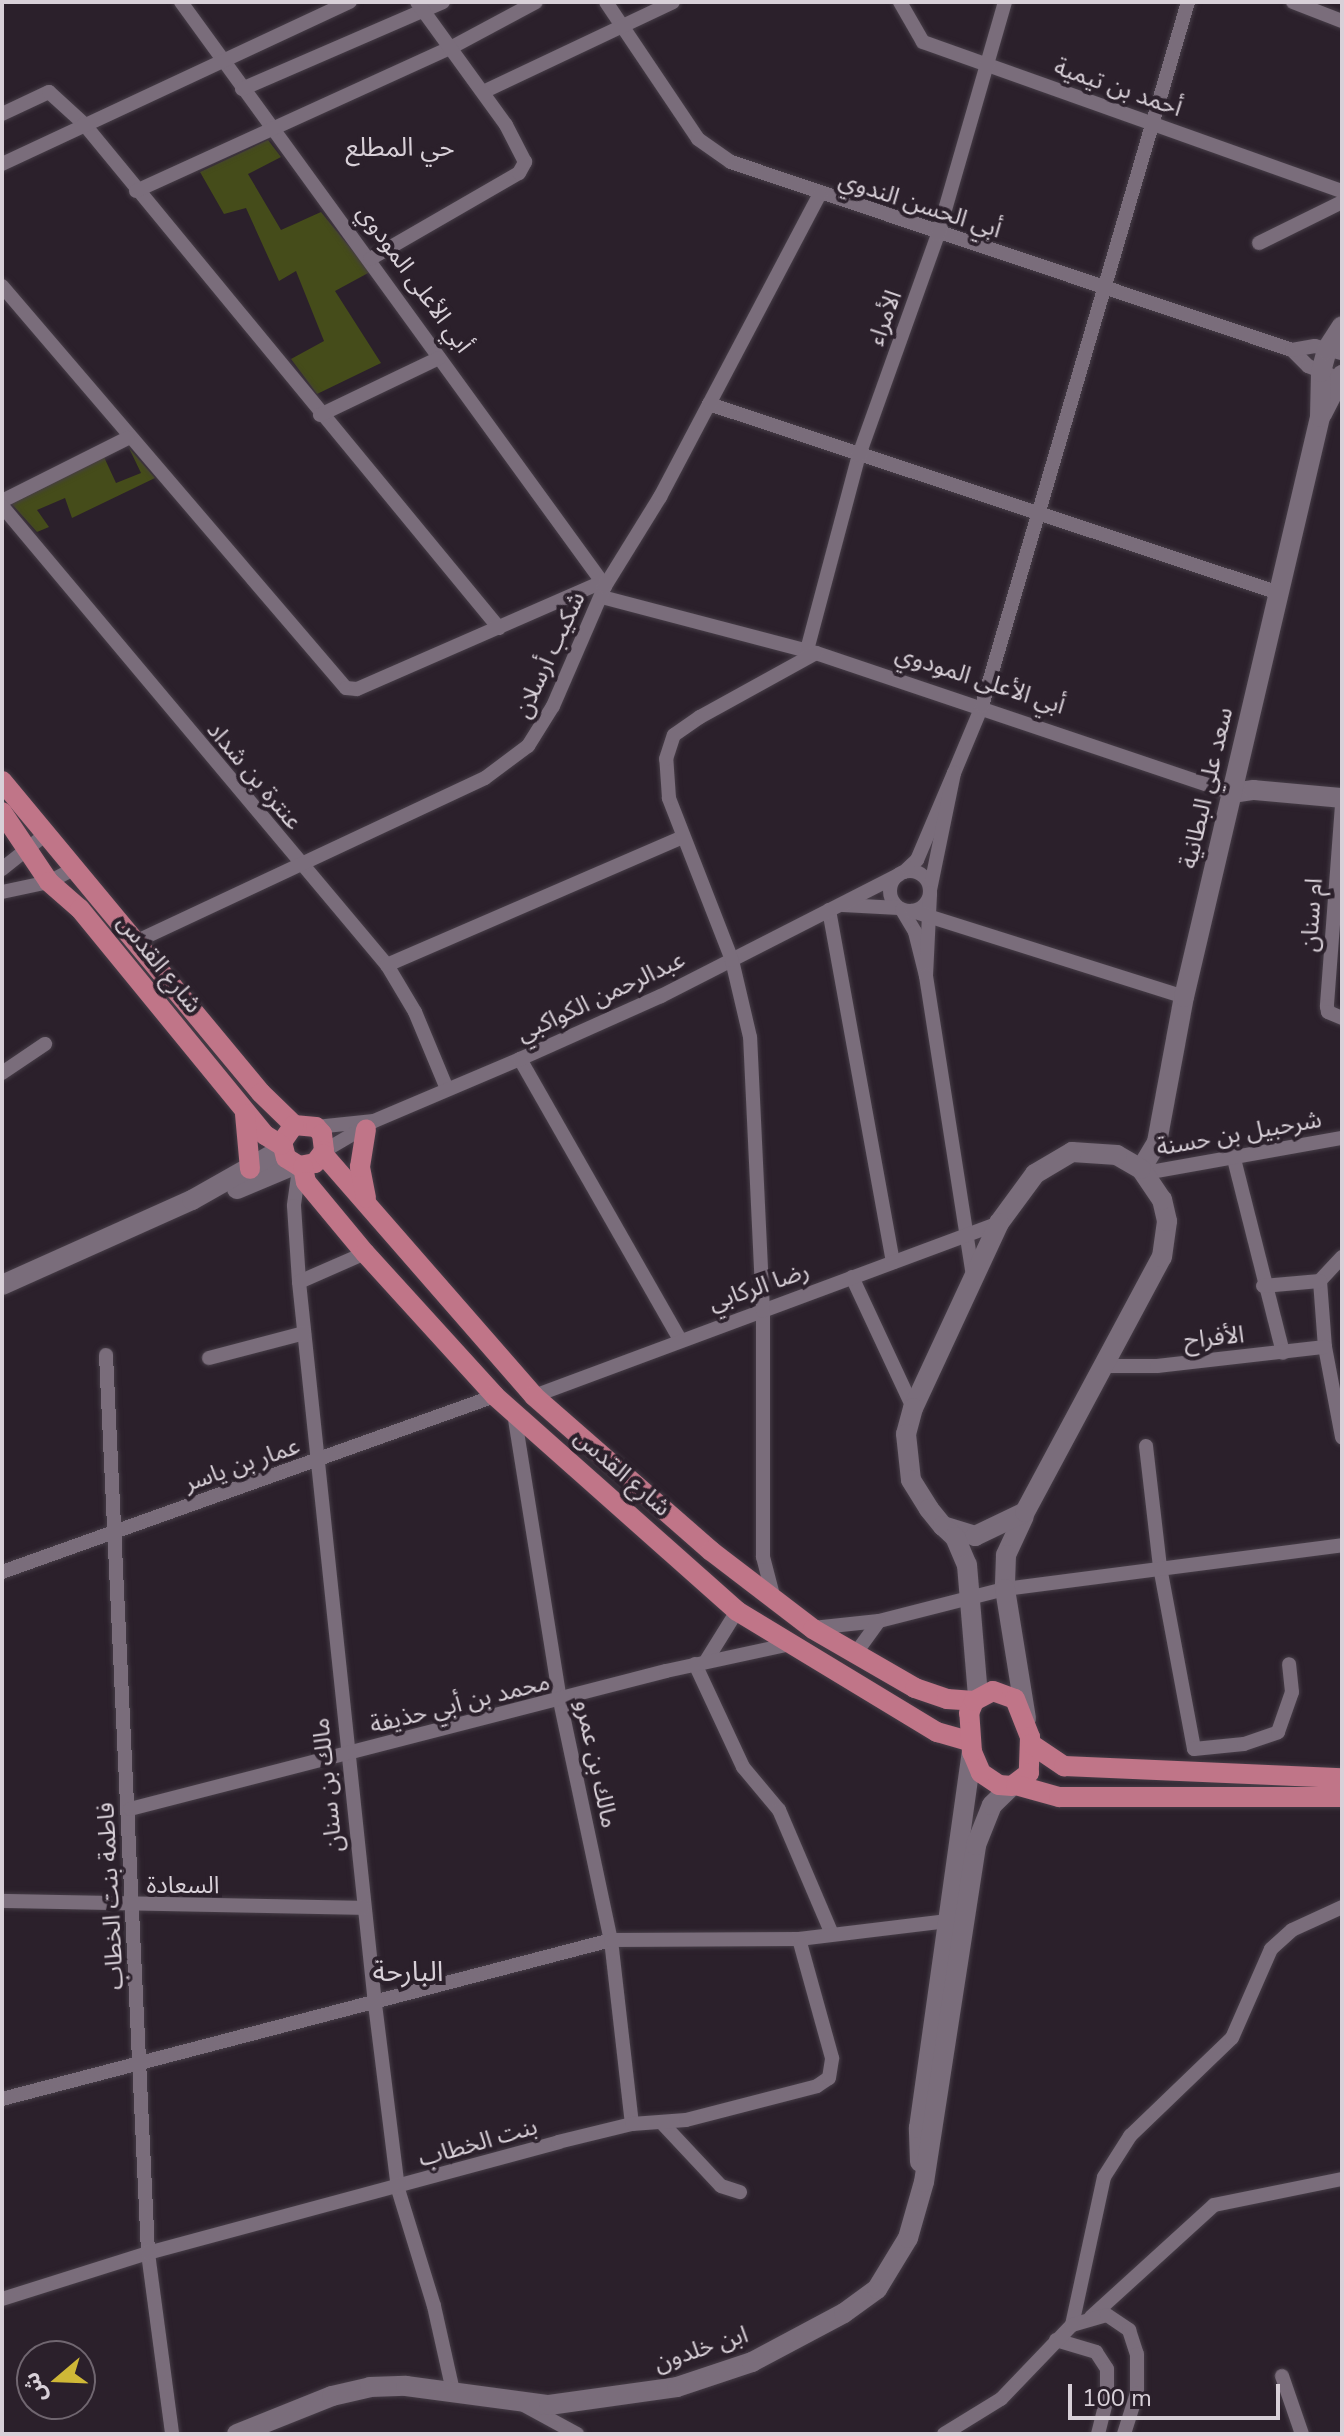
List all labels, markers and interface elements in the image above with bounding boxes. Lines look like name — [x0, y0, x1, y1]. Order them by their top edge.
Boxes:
street label: أحمد بن تيمية — [1050, 53, 1186, 123]
district label: حي المطلع — [345, 132, 455, 164]
street label: أبي الحسن الندوي — [835, 165, 1005, 245]
street label: أبي الأعلى المودوي — [351, 199, 477, 359]
street label: الأمراء — [862, 286, 908, 350]
street label: شكيب أرسلان — [508, 587, 592, 723]
street label: أبي الأعلى المودوي — [892, 639, 1068, 721]
street label: سعد علي البطانية — [1174, 705, 1240, 871]
street label: عنترة بن شداد — [200, 716, 308, 836]
street label: ام سنان — [1295, 877, 1329, 953]
street label: شارع القدس — [111, 909, 207, 1019]
street label: عبدالرحمن الكواكبي — [512, 945, 690, 1049]
street label: شرحبيل بن حسنة — [1154, 1105, 1324, 1163]
street label: رضا الركابي — [705, 1256, 813, 1318]
street label: الأفراح — [1182, 1321, 1246, 1355]
street label: شارع القدس — [568, 1423, 676, 1523]
street label: عمار بن ياسر — [180, 1432, 304, 1498]
street label: محمد بن أبي حذيفة — [367, 1668, 553, 1740]
street label: مالك بن عمرو — [568, 1697, 624, 1831]
street label: مالك بن سنان — [307, 1716, 349, 1854]
street label: فاطمة بنت الخطاب — [92, 1801, 130, 1991]
street label: السعادة — [146, 1872, 220, 1900]
district label: البارحة — [373, 1955, 443, 1989]
street label: بنت الخطاب — [415, 2112, 541, 2174]
street label: ابن خلدون — [650, 2320, 752, 2378]
north arrow — [16, 2340, 96, 2420]
text: ش — [16, 2368, 54, 2406]
scale bar — [1072, 2368, 1284, 2418]
text: 100 m — [1082, 2382, 1152, 2414]

